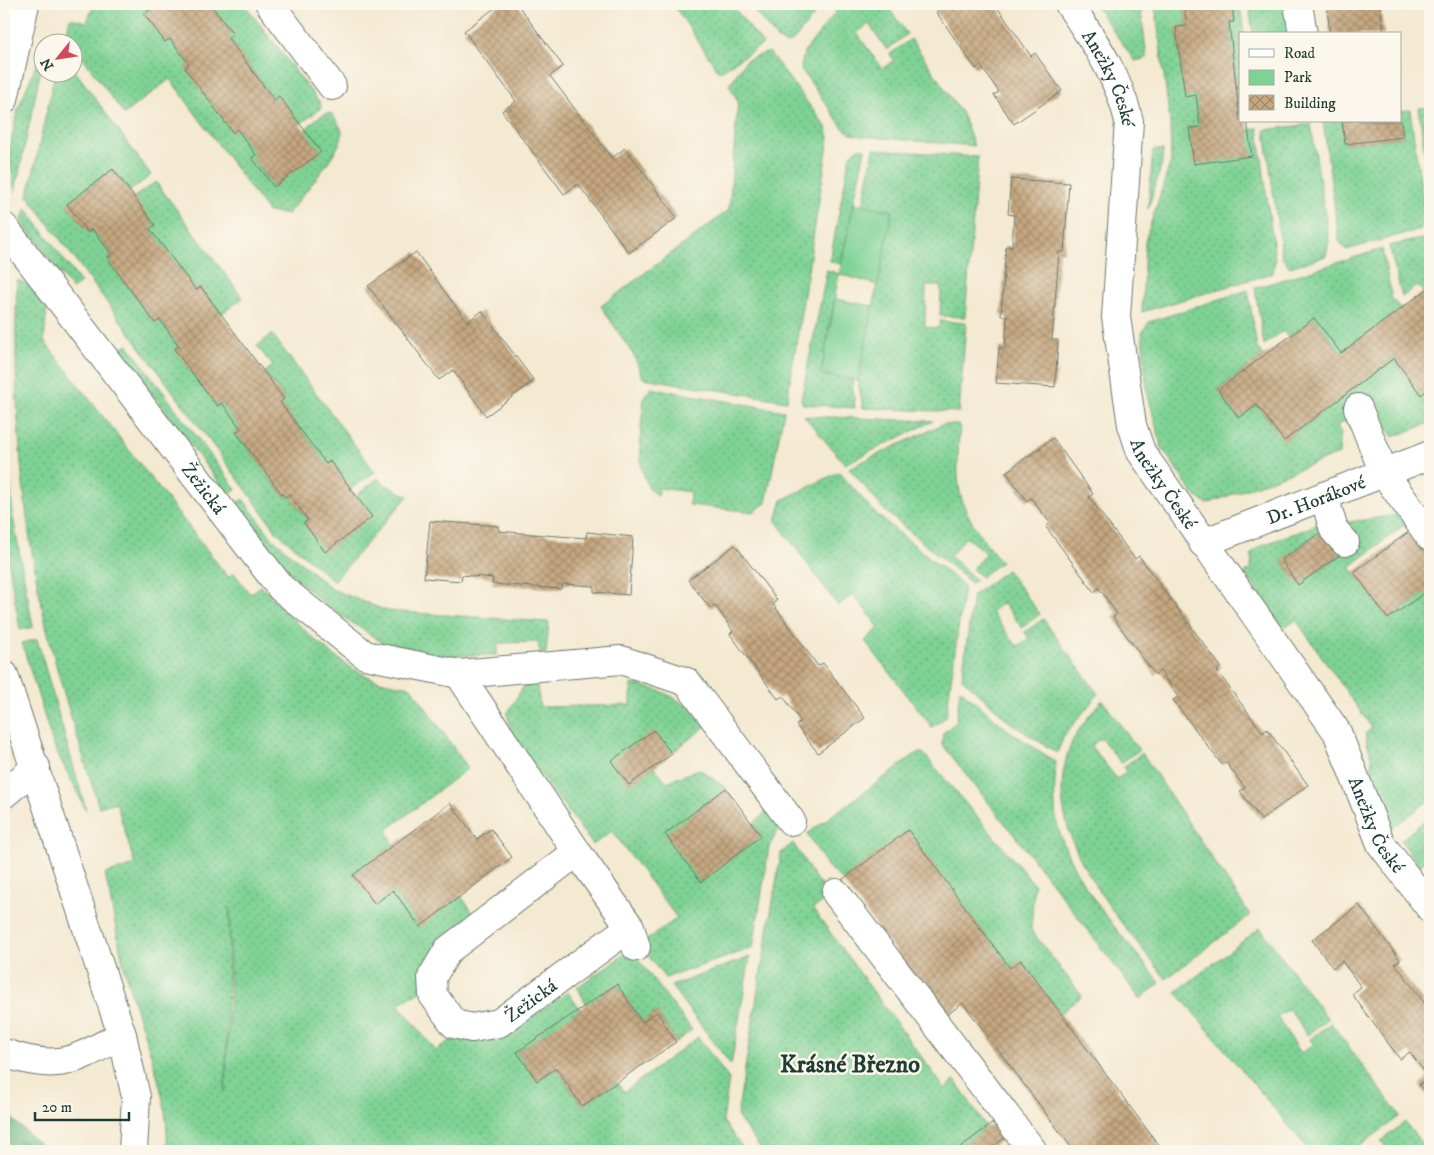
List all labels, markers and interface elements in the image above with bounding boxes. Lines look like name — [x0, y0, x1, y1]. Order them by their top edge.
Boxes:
street label: Anežky České — [1076, 26, 1139, 127]
north arrow — [32, 32, 82, 82]
legend — [1239, 32, 1402, 122]
text: Road — [1284, 44, 1316, 63]
text: N — [37, 54, 58, 73]
text: Park — [1284, 68, 1313, 87]
text: Building — [1284, 94, 1336, 113]
street label: Anežky České — [1124, 436, 1201, 534]
street label: Žežická — [176, 457, 230, 519]
street label: Dr. Horákové — [1264, 471, 1369, 530]
street label: Anežky České — [1343, 774, 1409, 878]
street label: Žežická — [499, 975, 562, 1028]
district label: Krásné Březno — [780, 1050, 920, 1080]
scale bar — [35, 1090, 129, 1122]
text: 20 m — [42, 1098, 72, 1117]

